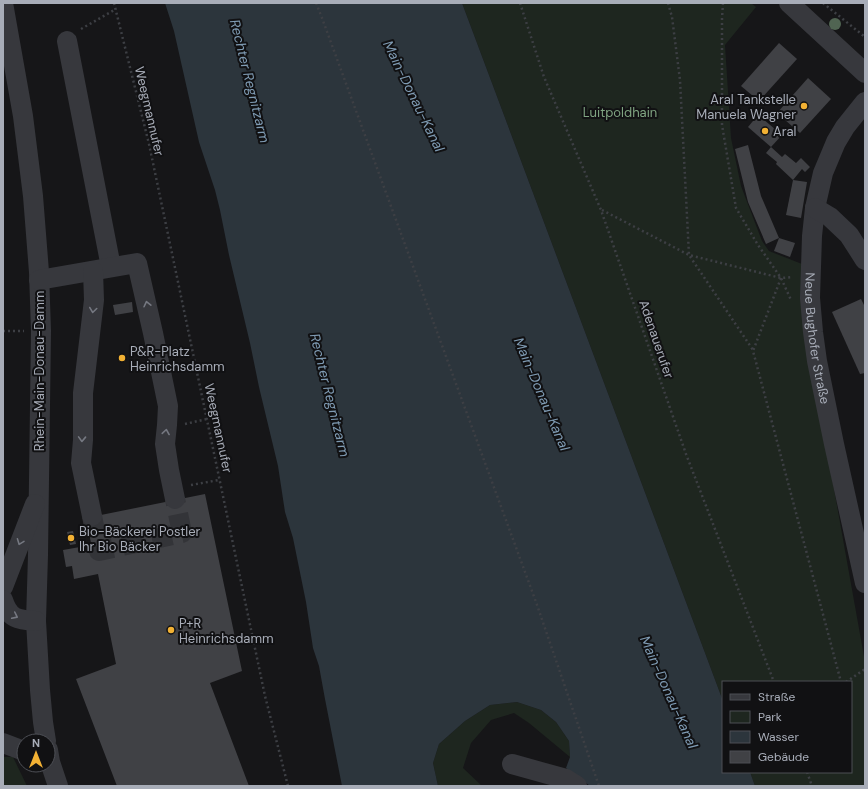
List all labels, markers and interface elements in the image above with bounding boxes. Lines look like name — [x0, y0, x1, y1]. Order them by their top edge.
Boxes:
water label: Rechter Regnitzarm — [226, 17, 274, 145]
water label: Main-Donau-Kanal — [379, 37, 449, 155]
street label: Weegmannufer — [131, 65, 168, 158]
place label: Aral Tankstelle Manuela Wagner — [696, 91, 796, 123]
marker: Aral Tankstelle Manuela Wagner — [799, 101, 809, 111]
park label: Luitpoldhain — [583, 104, 657, 121]
place label: Aral — [773, 123, 796, 140]
marker: Aral — [760, 126, 770, 136]
street label: Neue Bughofer Straße — [801, 272, 834, 406]
street label: Rhein-Main-Donau-Damm — [31, 291, 48, 451]
street label: Adenauerufer — [635, 298, 678, 381]
one-way arrow — [143, 301, 151, 307]
one-way arrow — [89, 306, 98, 313]
water label: Rechter Regnitzarm — [306, 331, 354, 459]
water label: Main-Donau-Kanal — [510, 334, 574, 454]
place label: P&R-Platz Heinrichsdamm — [130, 343, 225, 375]
marker: P&R-Platz Heinrichsdamm — [117, 353, 127, 363]
street label: Weegmannufer — [201, 382, 236, 475]
one-way arrow — [161, 429, 170, 435]
one-way arrow — [78, 436, 87, 442]
place label: Bio-Bäckerei Postler Ihr Bio Bäcker — [79, 523, 201, 555]
marker: Bio-Bäckerei Postler Ihr Bio Bäcker — [66, 533, 76, 543]
one-way arrow — [16, 539, 24, 546]
one-way arrow — [11, 611, 19, 619]
place label: P+R Heinrichsdamm — [179, 615, 274, 647]
marker: P+R Heinrichsdamm — [166, 625, 176, 635]
water label: Main-Donau-Kanal — [636, 633, 702, 752]
legend — [722, 681, 852, 773]
text: Straße — [758, 689, 795, 705]
text: Park — [758, 709, 782, 725]
text: Wasser — [758, 729, 799, 745]
north arrow — [16, 733, 56, 773]
text: N — [32, 736, 40, 750]
text: Gebäude — [758, 749, 809, 765]

